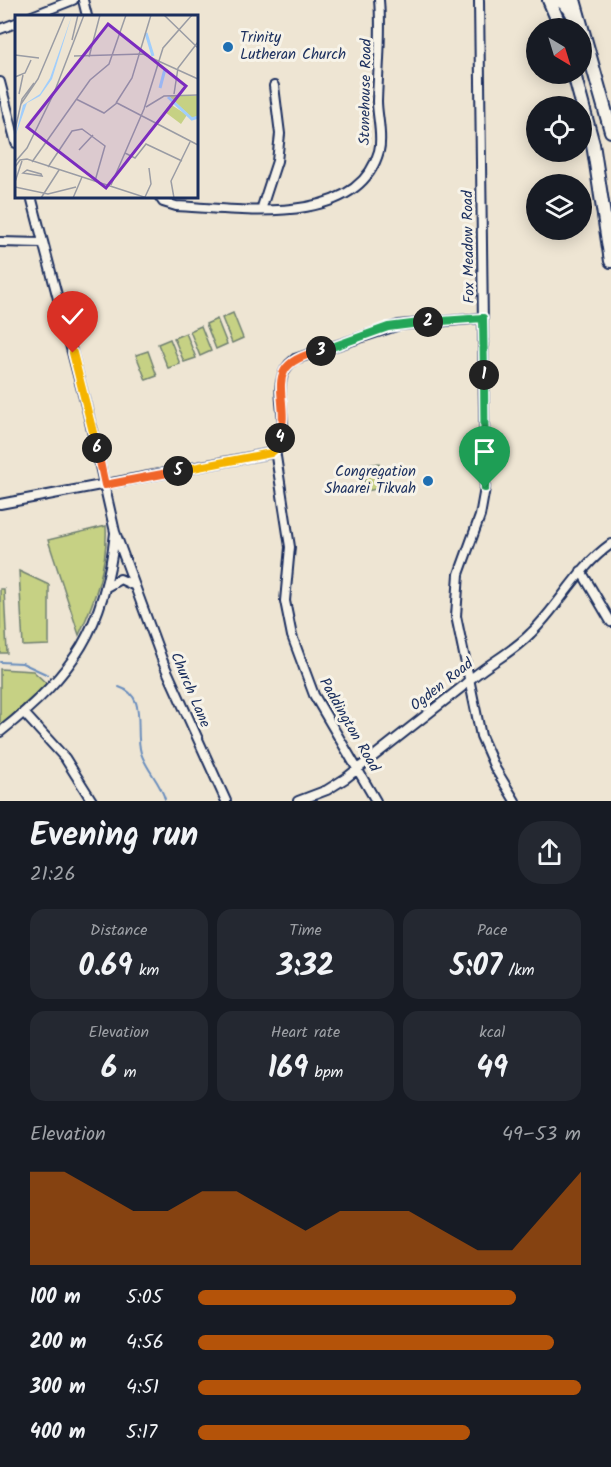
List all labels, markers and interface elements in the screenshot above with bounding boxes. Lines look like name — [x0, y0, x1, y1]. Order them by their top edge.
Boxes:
inset map — [15, 15, 198, 198]
north arrow — [526, 18, 592, 84]
map controls — [526, 18, 592, 240]
place label: Trinity Lutheran Church — [240, 26, 346, 67]
street label: Stonehouse Road — [353, 38, 379, 145]
marker: Trinity Lutheran Church — [221, 40, 235, 54]
button: locate — [526, 96, 592, 162]
button: layers — [526, 174, 592, 240]
street label: Fox Meadow Road — [456, 190, 482, 304]
pin — [47, 291, 98, 353]
icon: check — [56, 300, 89, 333]
pin: 2 — [413, 307, 443, 337]
text: 2 — [423, 309, 433, 334]
pin: 3 — [306, 336, 336, 366]
text: 3 — [317, 338, 325, 363]
pin: 1 — [469, 360, 499, 390]
text: 1 — [482, 362, 486, 387]
pin: 4 — [265, 423, 295, 453]
text: 4 — [276, 425, 284, 450]
pin — [459, 426, 510, 488]
pin: 6 — [82, 433, 112, 463]
text: 6 — [93, 435, 101, 460]
icon: arrive — [468, 435, 501, 468]
pin: 5 — [163, 456, 193, 486]
text: 5 — [174, 458, 182, 483]
place label: Congregation Shaarei Tikvah — [325, 460, 416, 501]
marker: Congregation Shaarei Tikvah — [421, 474, 435, 488]
street label: Church Lane — [163, 649, 217, 732]
street label: Ogden Road — [405, 652, 479, 717]
street label: Paddington Road — [312, 673, 386, 777]
text: Evening run — [30, 810, 198, 863]
button: share — [518, 821, 581, 884]
text: 21:26 — [30, 859, 76, 891]
text: Distance — [90, 918, 148, 943]
text: Time — [289, 918, 322, 943]
text: Pace — [477, 918, 507, 943]
text: 0.69 — [79, 943, 132, 991]
text: 3:32 — [277, 943, 334, 991]
text: 5:07 — [450, 943, 502, 991]
text: km — [132, 958, 159, 983]
text: /km — [502, 958, 534, 983]
text: Elevation — [89, 1020, 149, 1045]
text: Heart rate — [271, 1020, 340, 1045]
text: kcal — [479, 1020, 505, 1045]
text: 6 — [101, 1045, 117, 1093]
text: 169 — [268, 1045, 308, 1093]
text: 49 — [476, 1045, 508, 1093]
text: m — [117, 1060, 137, 1085]
text: bpm — [308, 1060, 343, 1085]
text: Elevation — [30, 1119, 106, 1151]
text: 49–53 m — [502, 1119, 581, 1151]
text: 100 m — [30, 1282, 81, 1314]
text: 5:05 — [126, 1282, 162, 1314]
text: 200 m — [30, 1327, 86, 1359]
text: 4:56 — [126, 1327, 164, 1359]
text: 300 m — [30, 1372, 86, 1404]
text: 4:51 — [126, 1372, 159, 1404]
text: 400 m — [30, 1417, 86, 1449]
text: 5:17 — [126, 1417, 157, 1449]

